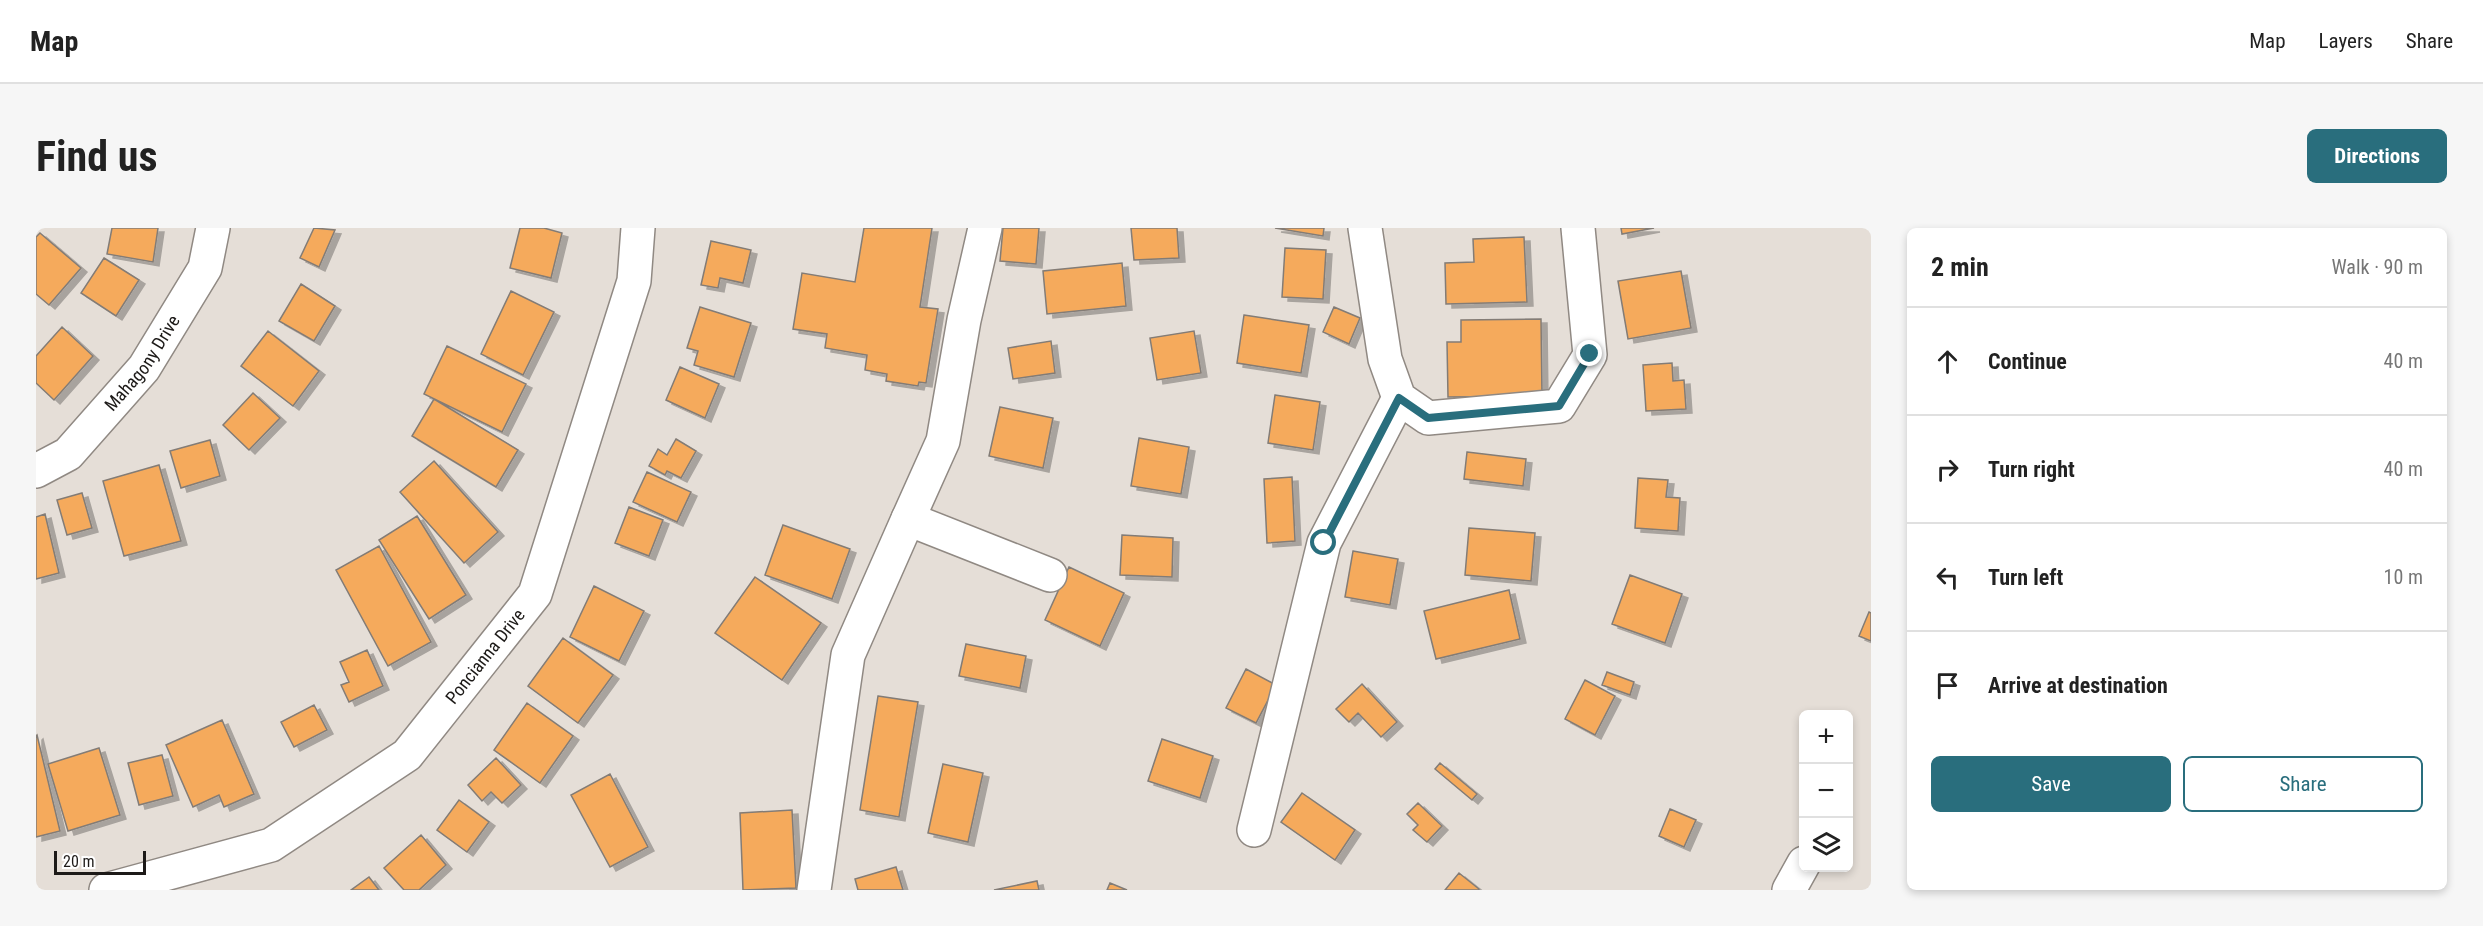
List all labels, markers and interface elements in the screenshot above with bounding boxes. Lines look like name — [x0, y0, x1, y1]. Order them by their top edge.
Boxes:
text: Map — [30, 25, 78, 58]
text: Map — [2249, 29, 2286, 53]
text: Layers — [2319, 29, 2373, 53]
text: Share — [2406, 29, 2453, 53]
button: Directions — [2307, 129, 2447, 183]
text: Find us — [36, 132, 157, 181]
text: 2 min — [1931, 252, 1989, 282]
text: Walk · 90 m — [2331, 255, 2423, 279]
street label: Mahagony Drive — [100, 311, 184, 415]
route end — [1576, 340, 1602, 366]
icon: ahead — [1931, 345, 1964, 378]
text: Continue — [1988, 349, 2067, 374]
text: 40 m — [2384, 349, 2423, 373]
icon: right — [1931, 453, 1964, 486]
text: Turn right — [1988, 457, 2075, 482]
text: 40 m — [2384, 457, 2423, 481]
route start — [1310, 529, 1336, 555]
icon: left — [1931, 561, 1964, 594]
text: Turn left — [1988, 565, 2063, 590]
text: 10 m — [2384, 565, 2423, 589]
street label: Poncianna Drive — [441, 605, 529, 708]
icon: arrive — [1931, 669, 1964, 702]
text: Arrive at destination — [1988, 673, 2168, 698]
map controls — [1799, 710, 1853, 872]
button: + — [1799, 710, 1853, 764]
button: Save — [1931, 756, 2171, 812]
button: Share — [2183, 756, 2423, 812]
button: − — [1799, 764, 1853, 818]
button: layers — [1799, 818, 1853, 872]
scale bar — [54, 848, 146, 876]
text: 20 m — [63, 852, 95, 871]

